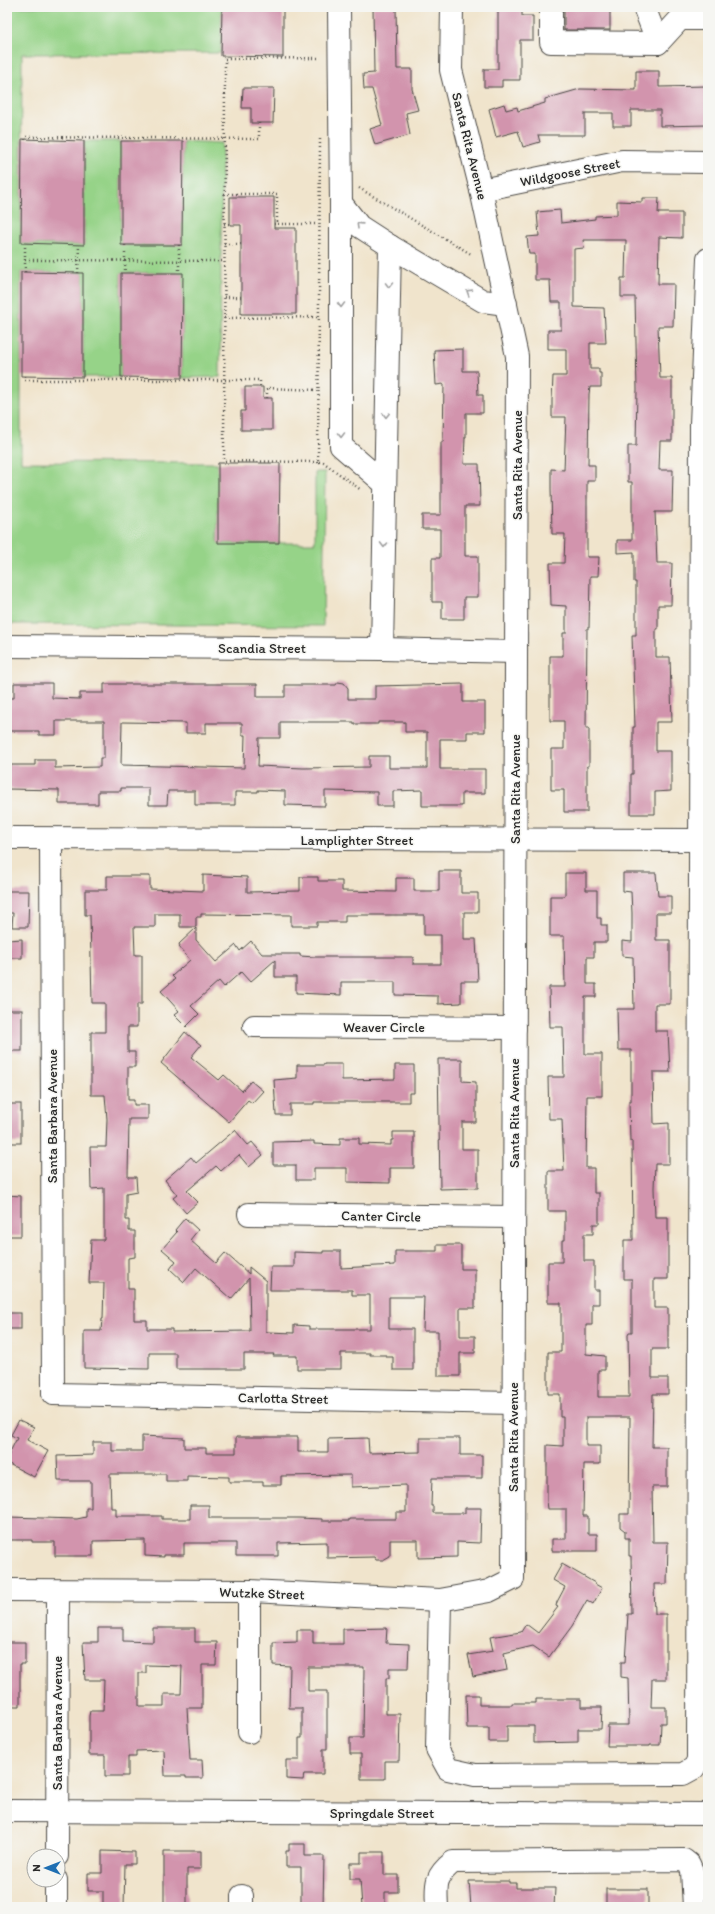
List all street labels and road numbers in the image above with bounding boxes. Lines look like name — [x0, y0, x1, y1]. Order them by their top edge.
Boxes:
street label: Santa Rita Avenue — [448, 91, 491, 202]
street label: Wildgoose Street — [519, 154, 622, 191]
street label: Santa Rita Avenue — [509, 410, 526, 520]
street label: Scandia Street — [218, 640, 306, 657]
street label: Santa Rita Avenue — [507, 734, 524, 844]
street label: Lamplighter Street — [301, 832, 413, 849]
street label: Weaver Circle — [343, 1019, 425, 1036]
street label: Santa Barbara Avenue — [44, 1048, 61, 1183]
street label: Santa Rita Avenue — [506, 1058, 523, 1168]
street label: Canter Circle — [341, 1207, 421, 1226]
street label: Santa Rita Avenue — [505, 1382, 522, 1492]
street label: Carlotta Street — [238, 1389, 328, 1408]
street label: Wutzke Street — [219, 1584, 305, 1603]
street label: Santa Barbara Avenue — [49, 1655, 66, 1790]
street label: Springdale Street — [330, 1805, 434, 1822]

